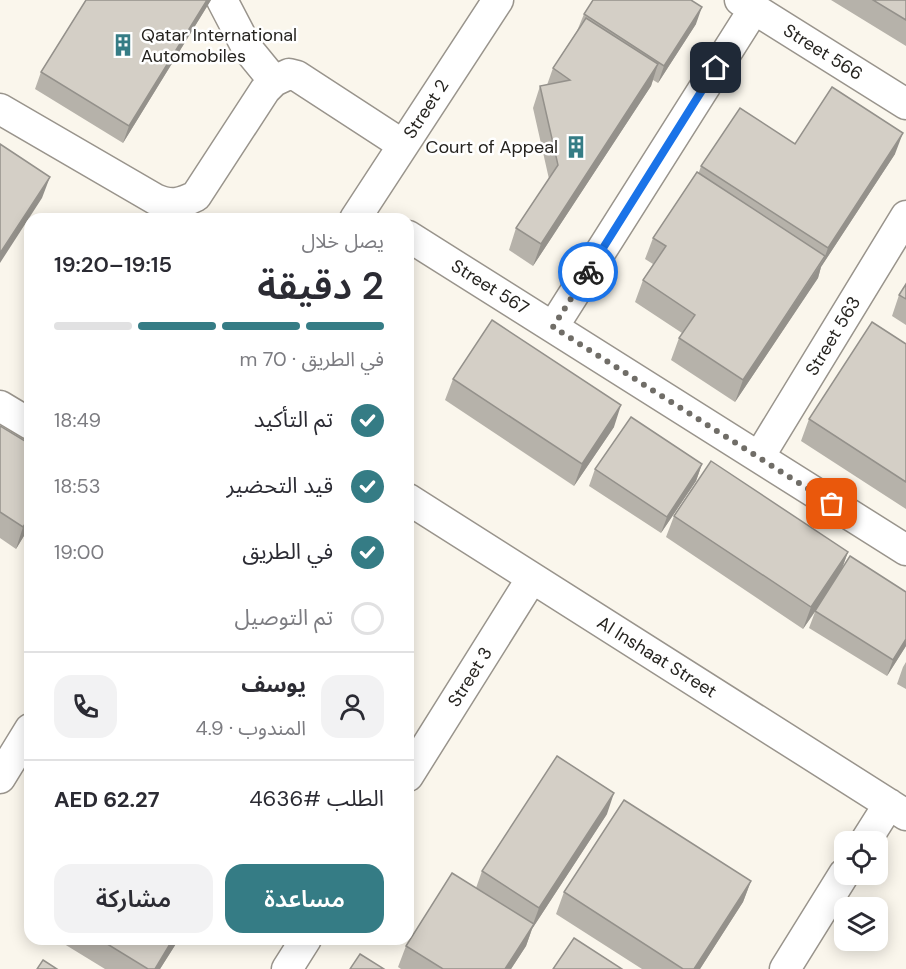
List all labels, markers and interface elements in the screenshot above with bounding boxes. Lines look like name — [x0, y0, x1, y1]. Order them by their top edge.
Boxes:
street label: Street 566 — [779, 18, 867, 86]
place label: Qatar International Automobiles — [141, 23, 297, 68]
building icon: Qatar International Automobiles — [110, 32, 136, 58]
pin — [690, 42, 741, 93]
icon: home — [699, 51, 732, 84]
street label: Street 2 — [398, 75, 454, 143]
building icon: Court of Appeal — [563, 134, 589, 160]
place label: Court of Appeal — [426, 135, 558, 159]
text: يصل خلال — [301, 228, 384, 254]
courier — [558, 242, 618, 302]
text: 19:15–19:20 — [54, 250, 172, 279]
street label: Street 567 — [447, 254, 533, 320]
icon: bike — [572, 256, 605, 289]
text: 2 دقيقة — [257, 260, 384, 311]
street label: Street 563 — [800, 292, 866, 380]
text: في الطريق · 70 m — [240, 346, 384, 372]
icon: check — [351, 404, 384, 437]
text: تم التأكيد — [254, 405, 333, 434]
text: 18:49 — [54, 407, 101, 433]
icon: check — [351, 470, 384, 503]
text: قيد التحضير — [226, 471, 333, 500]
text: 18:53 — [54, 473, 100, 499]
pin — [806, 478, 857, 529]
icon: bag — [815, 487, 848, 520]
icon: check — [351, 536, 384, 569]
text: في الطريق — [242, 537, 333, 566]
text: 19:00 — [54, 539, 104, 565]
text: تم التوصيل — [235, 603, 333, 632]
street label: Al Inshaat Street — [593, 611, 721, 703]
street label: Street 3 — [442, 642, 498, 712]
text: يوسف — [241, 670, 306, 699]
button: phone — [54, 675, 117, 738]
button: person — [321, 675, 384, 738]
text: المندوب · 4.9 — [196, 715, 306, 741]
text: الطلب #4636 — [249, 784, 384, 813]
text: AED 62.27 — [54, 785, 159, 814]
map controls — [834, 831, 888, 951]
button: locate — [834, 831, 888, 885]
button: مشاركة — [54, 864, 213, 933]
button: مساعدة — [225, 864, 384, 933]
button: layers — [834, 897, 888, 951]

